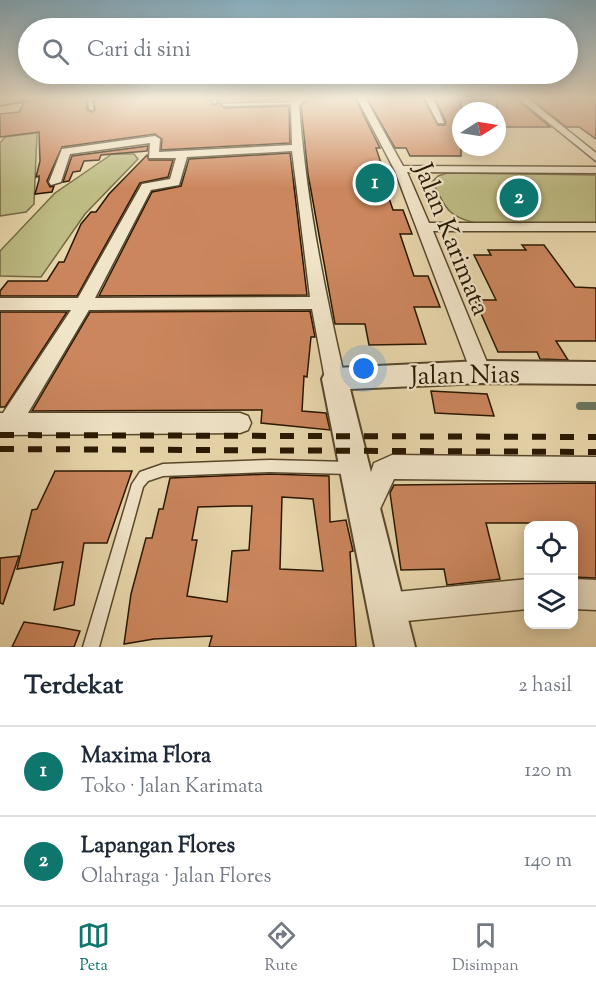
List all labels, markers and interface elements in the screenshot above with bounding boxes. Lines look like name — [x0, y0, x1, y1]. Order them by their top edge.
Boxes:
search box — [18, 18, 578, 84]
icon: search — [39, 35, 72, 68]
text: Cari di sini — [87, 35, 191, 67]
north arrow — [452, 102, 506, 156]
street label: Jalan Karimata — [403, 156, 498, 322]
pin: 1 — [356, 160, 394, 206]
pin: 2 — [500, 176, 538, 220]
your location — [349, 354, 378, 383]
street label: Jalan Nias — [408, 357, 520, 396]
map controls — [524, 521, 578, 629]
button: locate — [524, 521, 578, 575]
button: layers — [524, 575, 578, 629]
text: Terdekat — [24, 668, 123, 705]
text: 2 hasil — [518, 672, 572, 701]
text: Maxima Flora — [81, 741, 211, 773]
text: 1 — [40, 757, 47, 786]
text: 120 m — [524, 757, 572, 786]
text: Toko · Jalan Karimata — [81, 773, 263, 802]
text: Lapangan Flores — [81, 831, 235, 863]
text: 2 — [39, 847, 48, 876]
text: 140 m — [524, 847, 572, 876]
text: Olahraga · Jalan Flores — [81, 863, 271, 892]
tab: Peta — [77, 919, 110, 978]
tab: Rute — [264, 919, 298, 978]
tab: Disimpan — [452, 919, 519, 978]

